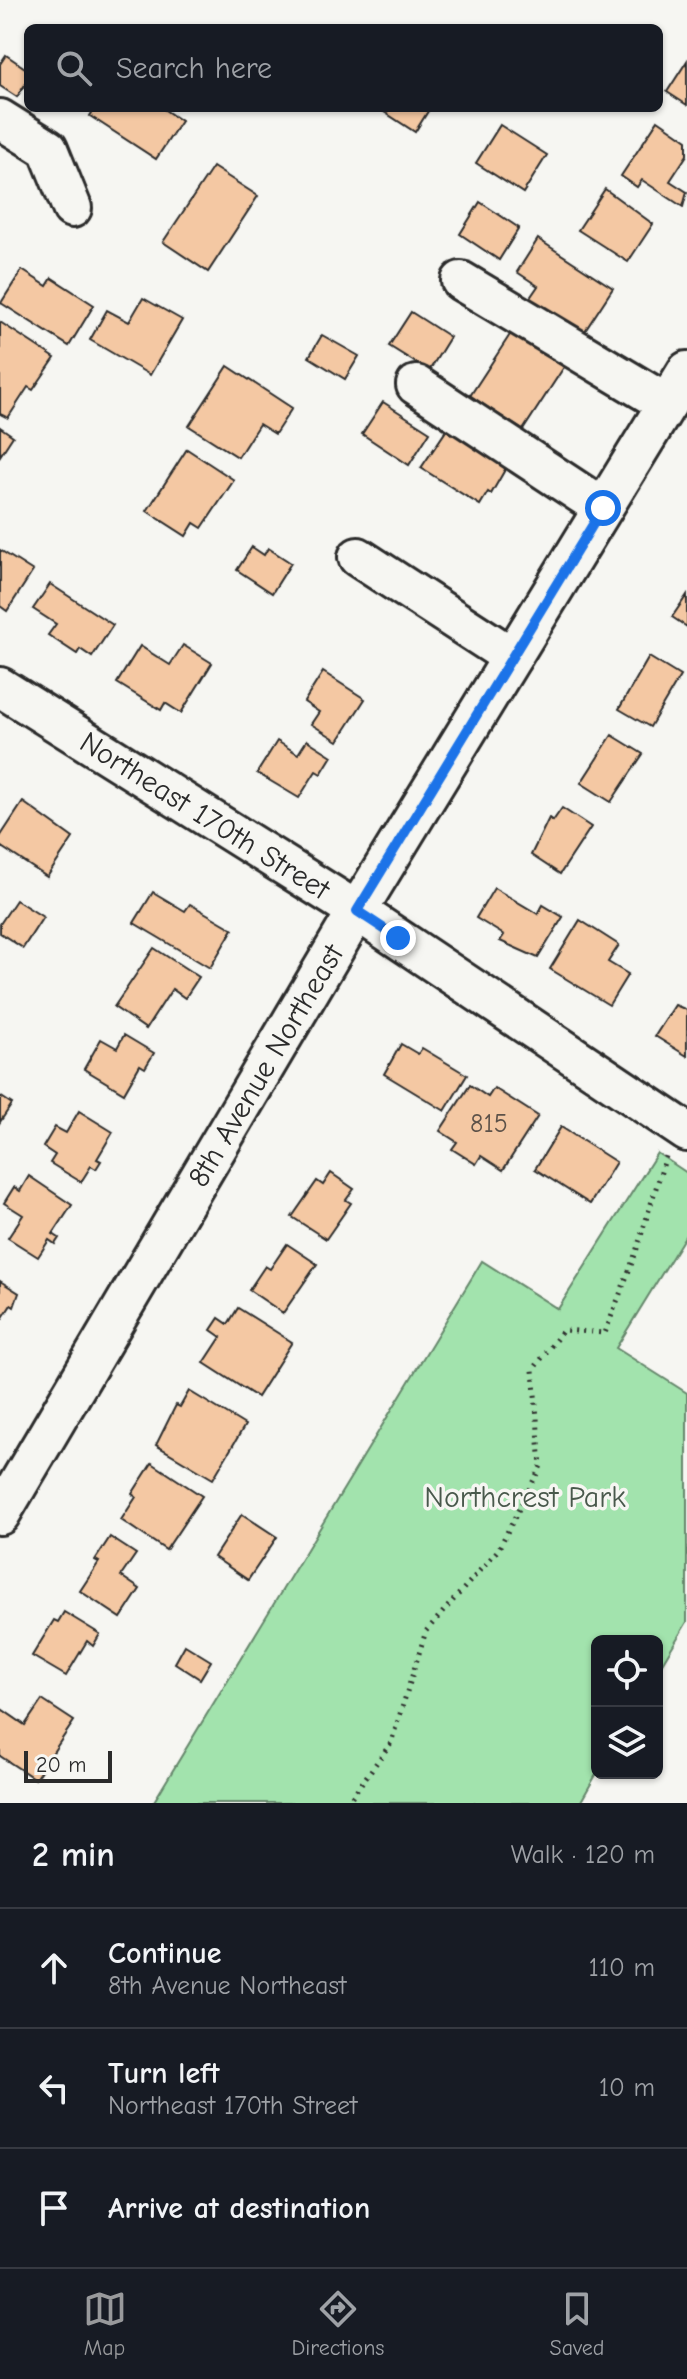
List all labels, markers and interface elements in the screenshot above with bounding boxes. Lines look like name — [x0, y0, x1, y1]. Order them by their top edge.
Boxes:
search box — [24, 24, 663, 112]
icon: search — [52, 46, 96, 90]
text: Search here — [116, 51, 272, 86]
route start — [585, 490, 621, 526]
street label: Northeast 170th Street — [74, 724, 338, 908]
route end — [380, 920, 416, 956]
street label: 8th Avenue Northeast — [180, 937, 351, 1193]
house number: 815 — [470, 1109, 508, 1139]
park label: Northcrest Park — [424, 1480, 626, 1515]
map controls — [591, 1635, 663, 1779]
button: locate — [591, 1635, 663, 1707]
button: layers — [591, 1707, 663, 1779]
scale bar — [24, 1747, 112, 1783]
text: 20 m — [36, 1752, 86, 1778]
text: 2 min — [32, 1835, 115, 1875]
text: Walk · 120 m — [511, 1840, 655, 1870]
text: Continue — [108, 1936, 222, 1971]
icon: ahead — [32, 1946, 76, 1990]
text: 110 m — [588, 1953, 655, 1983]
text: 8th Avenue Northeast — [108, 1971, 347, 2001]
text: Turn left — [108, 2056, 220, 2091]
icon: left — [32, 2066, 76, 2110]
text: 10 m — [599, 2073, 655, 2103]
text: Northeast 170th Street — [108, 2091, 358, 2121]
icon: arrive — [32, 2186, 76, 2230]
text: Arrive at destination — [108, 2191, 370, 2226]
tab: Map — [83, 2287, 127, 2361]
tab: Directions — [292, 2287, 385, 2361]
tab: Saved — [550, 2287, 604, 2361]

